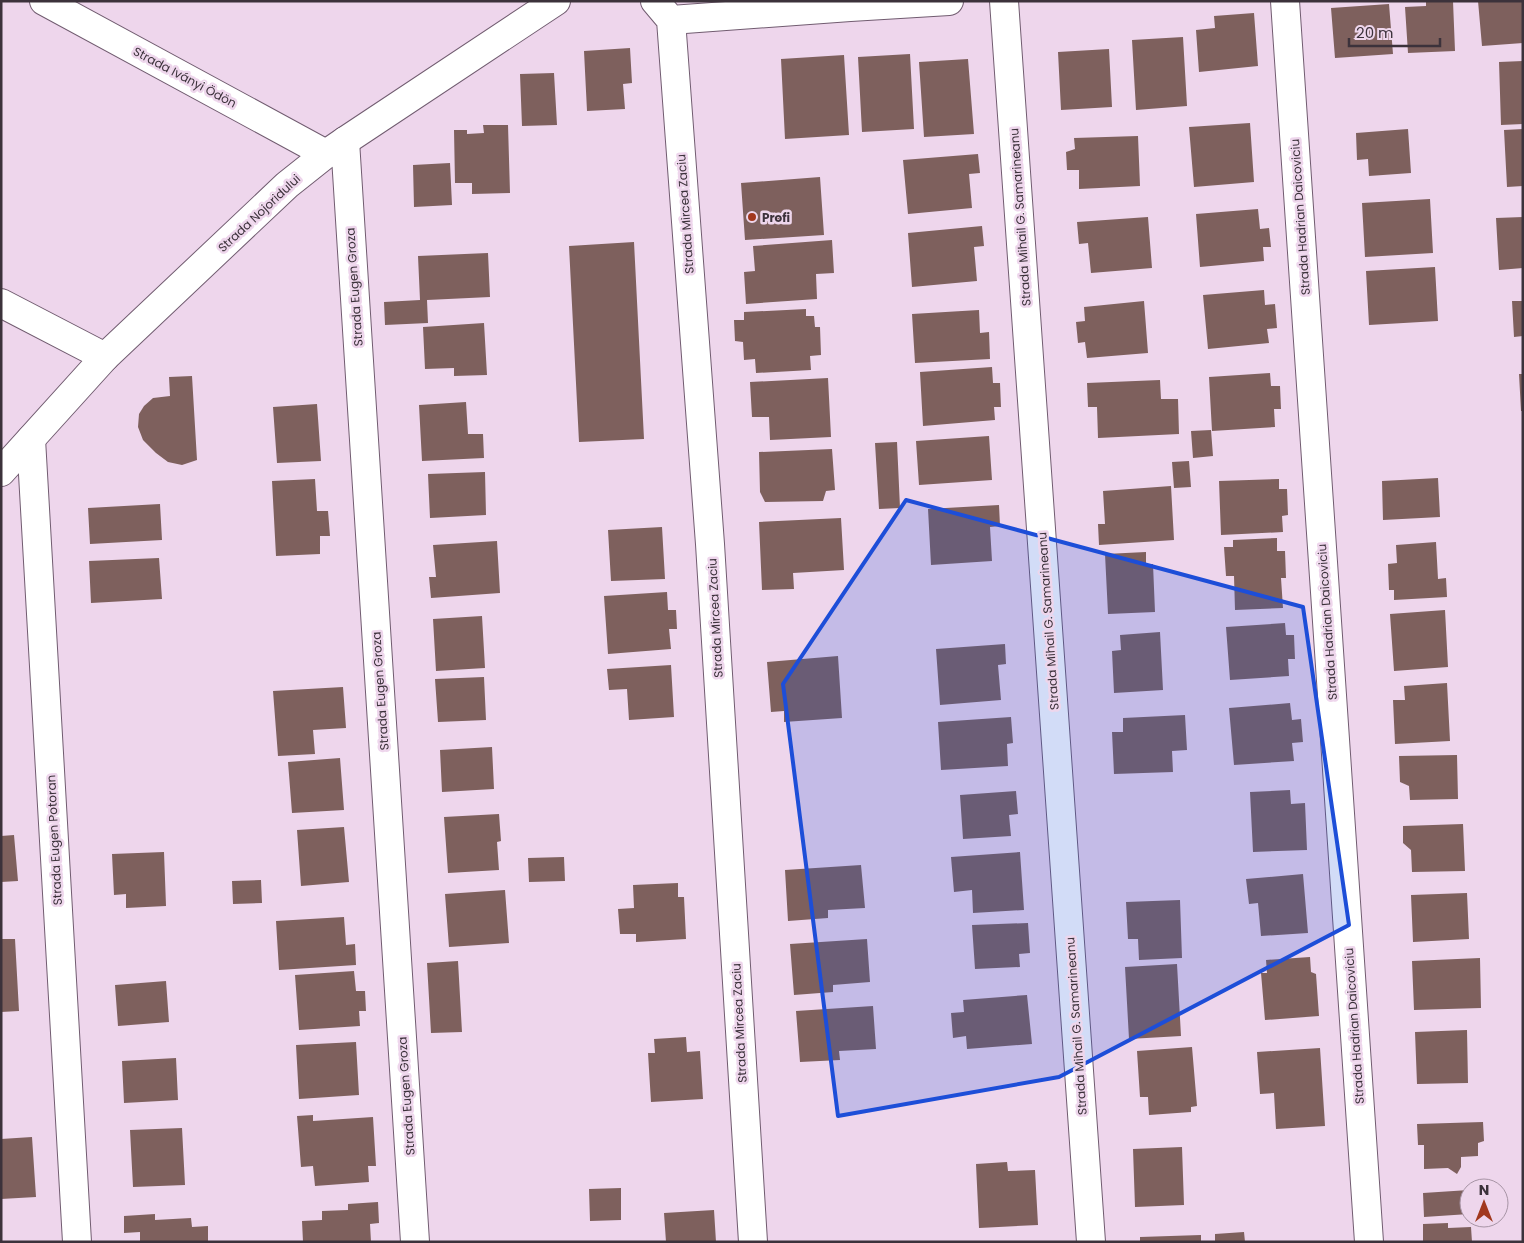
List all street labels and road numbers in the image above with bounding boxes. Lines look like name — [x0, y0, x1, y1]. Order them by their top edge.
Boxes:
street label: Strada Iványi Ödön — [130, 43, 240, 111]
street label: Strada Mihail G. Samarineanu — [1005, 127, 1035, 307]
street label: Strada Hadrian Daicoviciu — [1286, 138, 1314, 296]
street label: Strada Mircea Zaciu — [672, 154, 698, 274]
street label: Strada Nojoridului — [214, 170, 304, 256]
street label: Strada Eugen Groza — [341, 227, 367, 347]
street label: Strada Mihail G. Samarineanu — [1033, 531, 1063, 711]
street label: Strada Hadrian Daicoviciu — [1313, 543, 1341, 701]
street label: Strada Mircea Zaciu — [703, 558, 727, 678]
street label: Strada Eugen Groza — [367, 631, 393, 751]
street label: Strada Eugen Potoran — [42, 774, 66, 906]
street label: Strada Mihail G. Samarineanu — [1061, 936, 1091, 1116]
street label: Strada Hadrian Daicoviciu — [1340, 947, 1368, 1105]
street label: Strada Mircea Zaciu — [727, 963, 751, 1083]
street label: Strada Eugen Groza — [393, 1036, 419, 1156]

